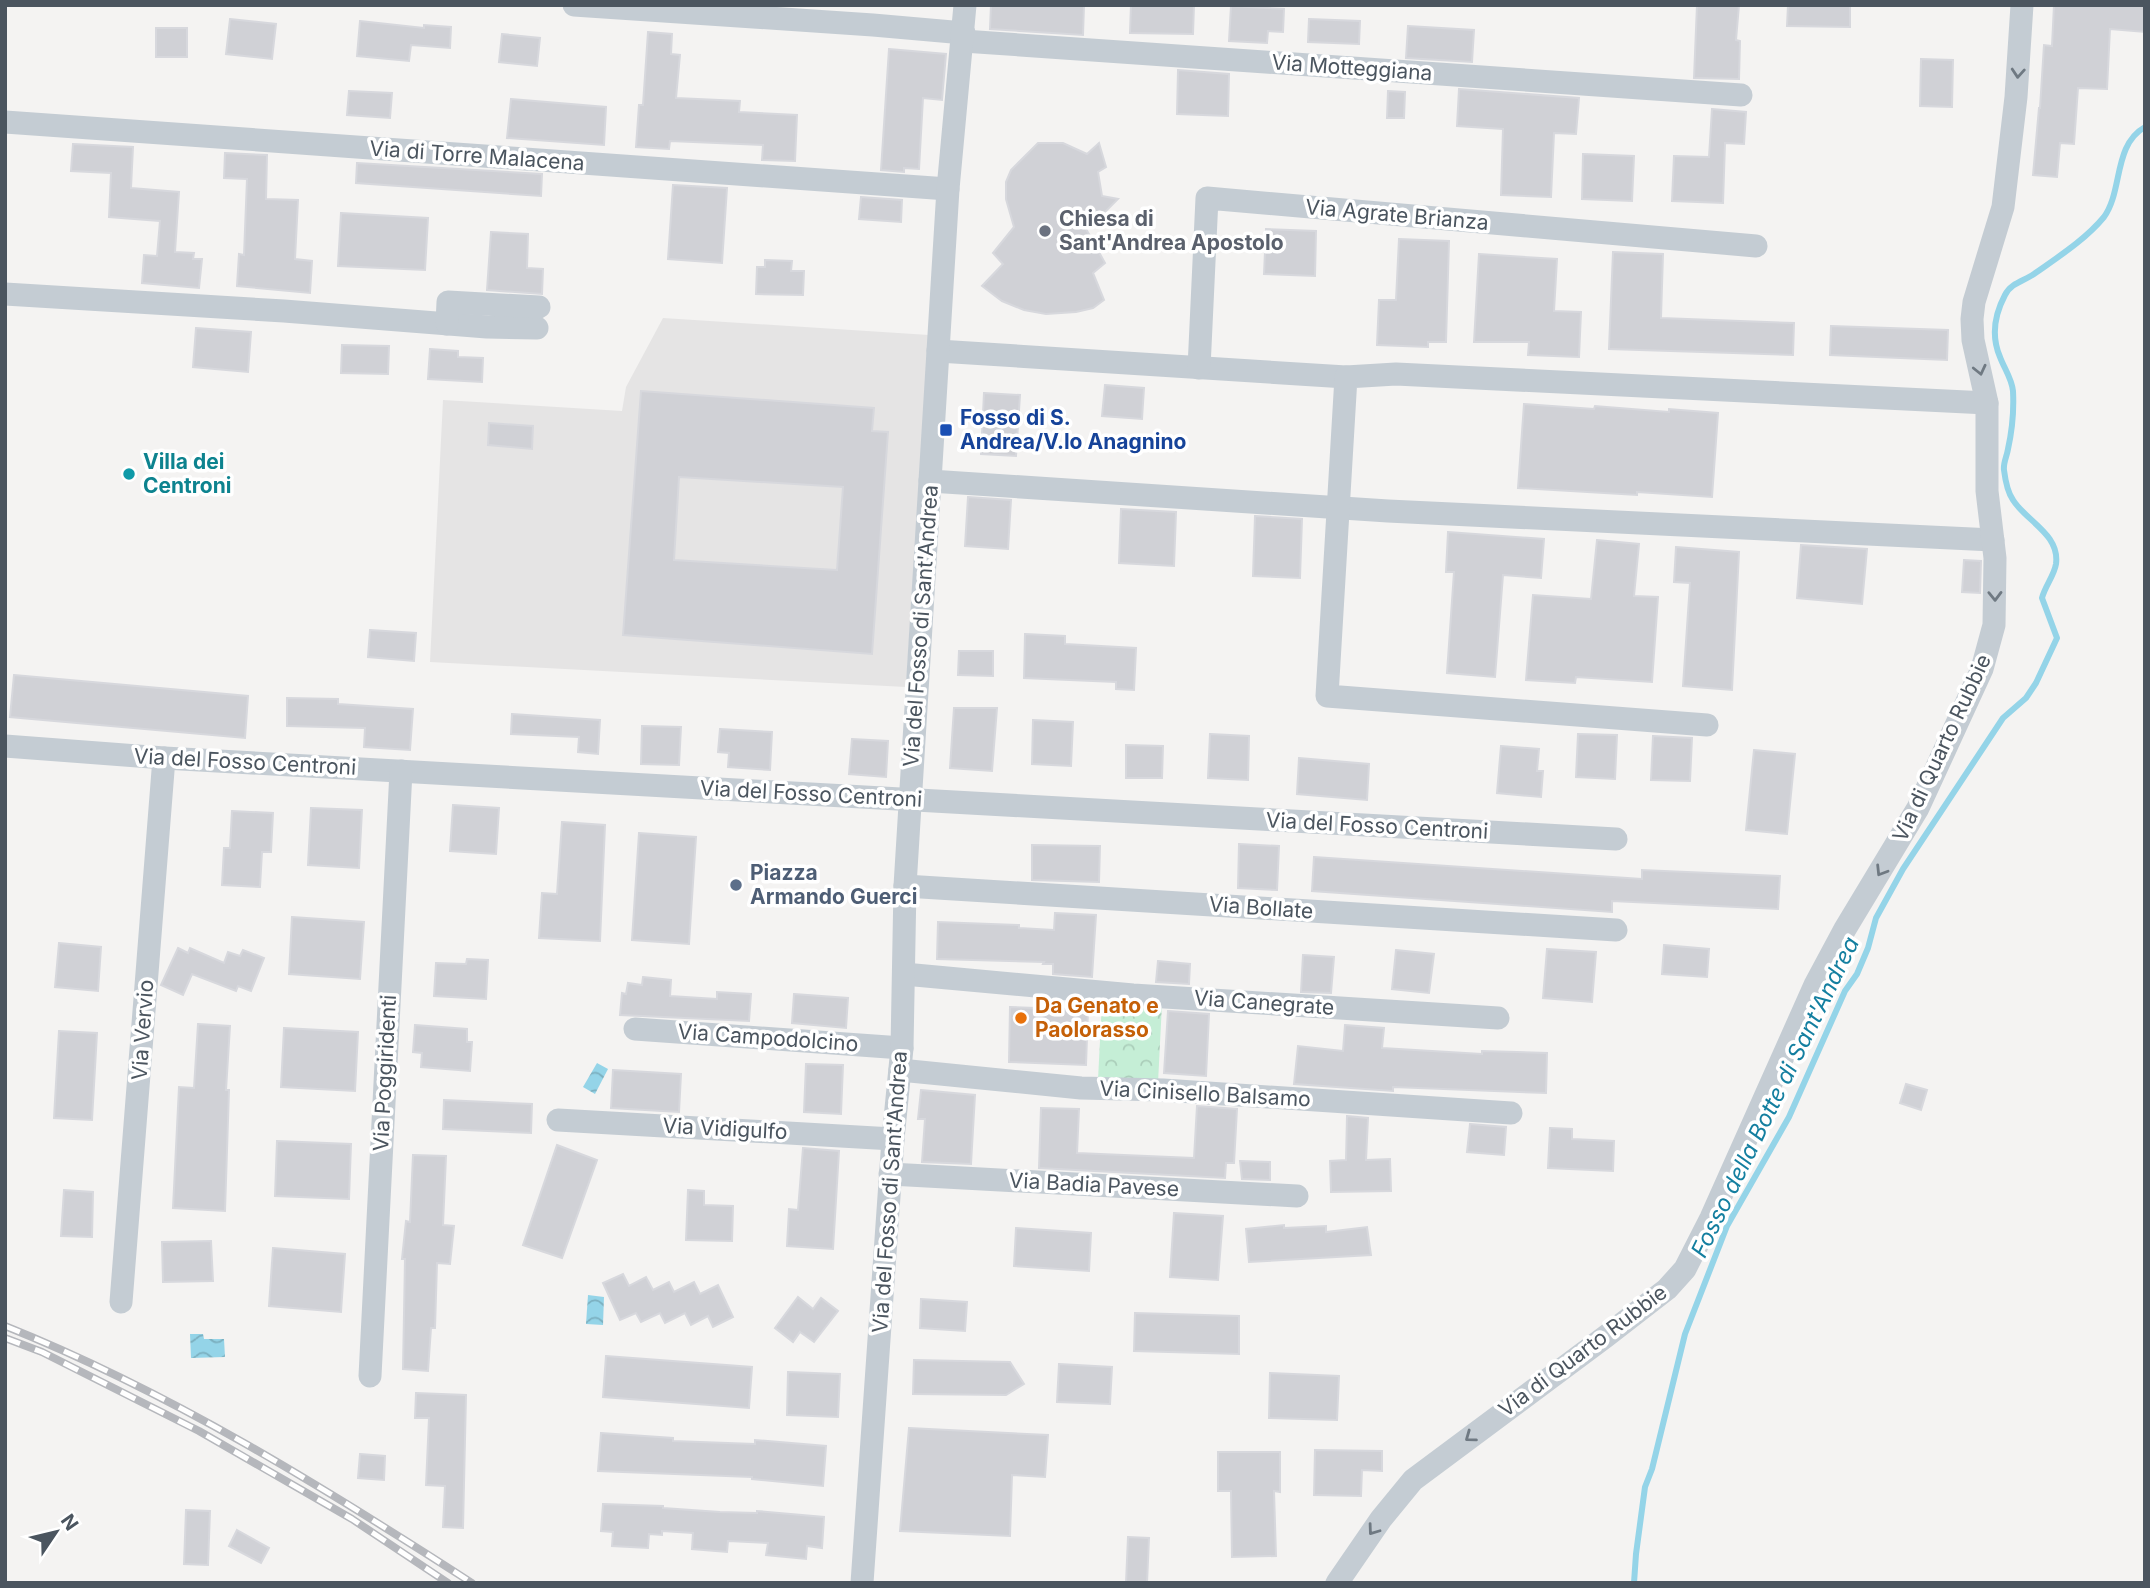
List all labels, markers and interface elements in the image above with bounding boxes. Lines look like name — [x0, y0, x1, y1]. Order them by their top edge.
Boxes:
street label: Via Motteggiana — [1271, 49, 1433, 86]
one-way arrow — [2011, 68, 2026, 79]
street label: Via di Torre Malacena — [369, 136, 585, 175]
street label: Via Agrate Brianza — [1304, 194, 1490, 235]
place label: Chiesa di Sant'Andrea Apostolo — [1059, 206, 1284, 255]
marker: Chiesa di Sant'Andrea Apostolo — [1037, 223, 1053, 239]
one-way arrow — [1971, 364, 1986, 376]
place label: Fosso di S. Andrea/V.lo Anagnino — [960, 405, 1187, 454]
marker: Fosso di S. Andrea/V.lo Anagnino — [938, 422, 954, 438]
place label: Villa dei Centroni — [143, 449, 232, 498]
marker: Villa dei Centroni — [121, 466, 137, 482]
street label: Via del Fosso di Sant'Andrea — [898, 484, 943, 768]
one-way arrow — [1987, 591, 2003, 602]
street label: Via di Quarto Rubbie — [1887, 650, 1996, 845]
street label: Via del Fosso Centroni — [133, 743, 357, 780]
street label: Via del Fosso Centroni — [699, 775, 923, 812]
street label: Via del Fosso Centroni — [1265, 807, 1489, 844]
place label: Piazza Armando Guerci — [750, 860, 917, 909]
one-way arrow — [1877, 863, 1890, 876]
marker: Piazza Armando Guerci — [728, 877, 744, 893]
street label: Via Bollate — [1208, 891, 1314, 924]
water label: Fosso della Botte di Sant'Andrea — [1685, 932, 1865, 1262]
street label: Via Vervio — [127, 979, 158, 1081]
street label: Via Canegrate — [1193, 985, 1335, 1020]
place label: Da Genato e Paolorasso — [1035, 993, 1159, 1042]
street label: Via Poggiridenti — [368, 994, 401, 1152]
marker: Da Genato e Paolorasso — [1013, 1010, 1029, 1026]
street label: Via Campodolcino — [677, 1019, 859, 1056]
street label: Via del Fosso di Sant'Andrea — [867, 1050, 912, 1334]
street label: Via Cinisello Balsamo — [1099, 1075, 1311, 1112]
street label: Via Vidigulfo — [662, 1113, 788, 1144]
street label: Via Badia Pavese — [1008, 1168, 1180, 1201]
street label: Via di Quarto Rubbie — [1494, 1279, 1672, 1422]
one-way arrow — [1465, 1428, 1478, 1441]
north arrow — [21, 1497, 91, 1567]
text: N — [56, 1510, 83, 1535]
one-way arrow — [1368, 1522, 1381, 1534]

